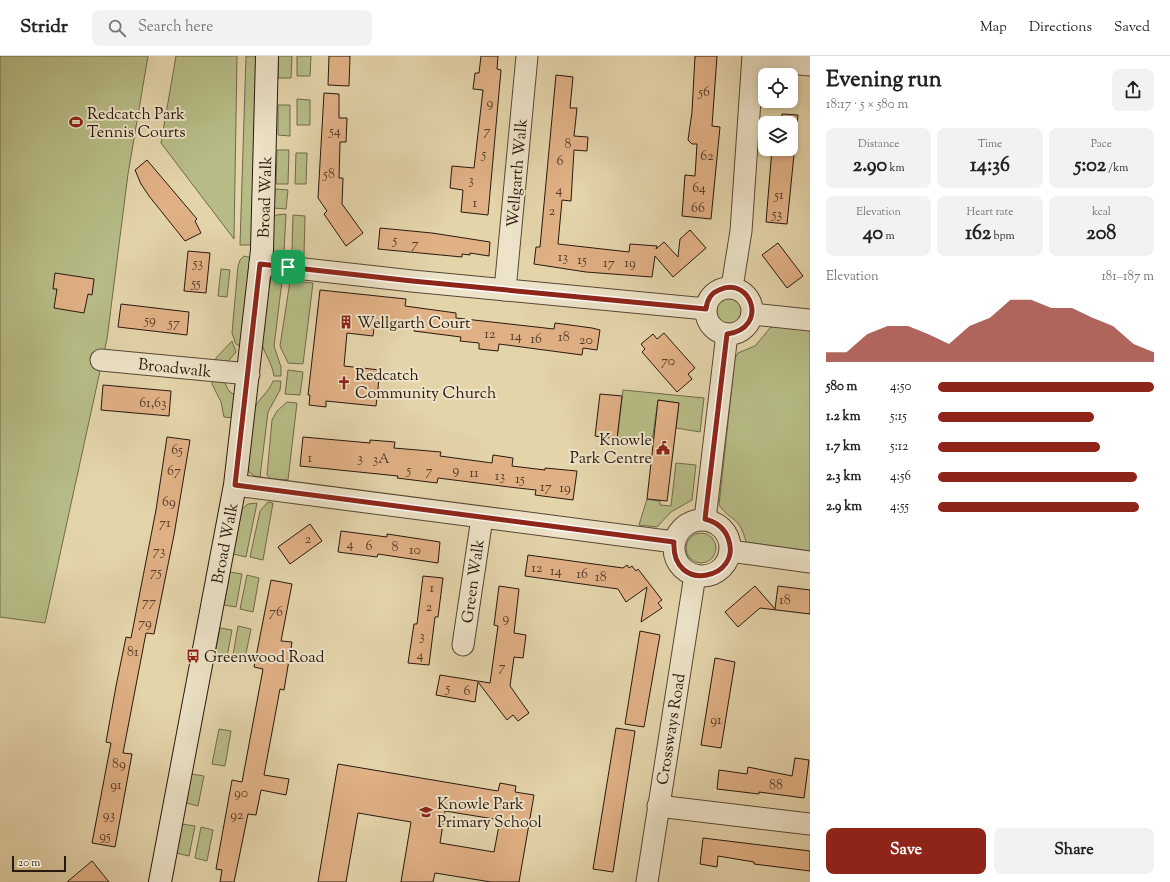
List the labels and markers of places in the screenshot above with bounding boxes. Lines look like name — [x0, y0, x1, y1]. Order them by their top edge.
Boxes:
place label: Redcatch Park Tennis Courts — [87, 104, 186, 145]
sports icon: Redcatch Park Tennis Courts — [68, 114, 84, 130]
pin — [271, 250, 305, 284]
place label: Wellgarth Court — [357, 313, 471, 336]
building icon: Wellgarth Court — [338, 314, 354, 330]
place label: Redcatch Community Church — [355, 365, 497, 406]
church icon: Redcatch Community Church — [336, 375, 352, 391]
place label: Knowle Park Centre — [570, 430, 652, 471]
public building icon: Knowle Park Centre — [655, 440, 671, 456]
place label: Greenwood Road — [204, 647, 324, 670]
bus stop icon: Greenwood Road — [185, 648, 201, 664]
place label: Knowle Park Primary School — [437, 794, 542, 835]
school or university icon: Knowle Park Primary School — [418, 804, 434, 820]

